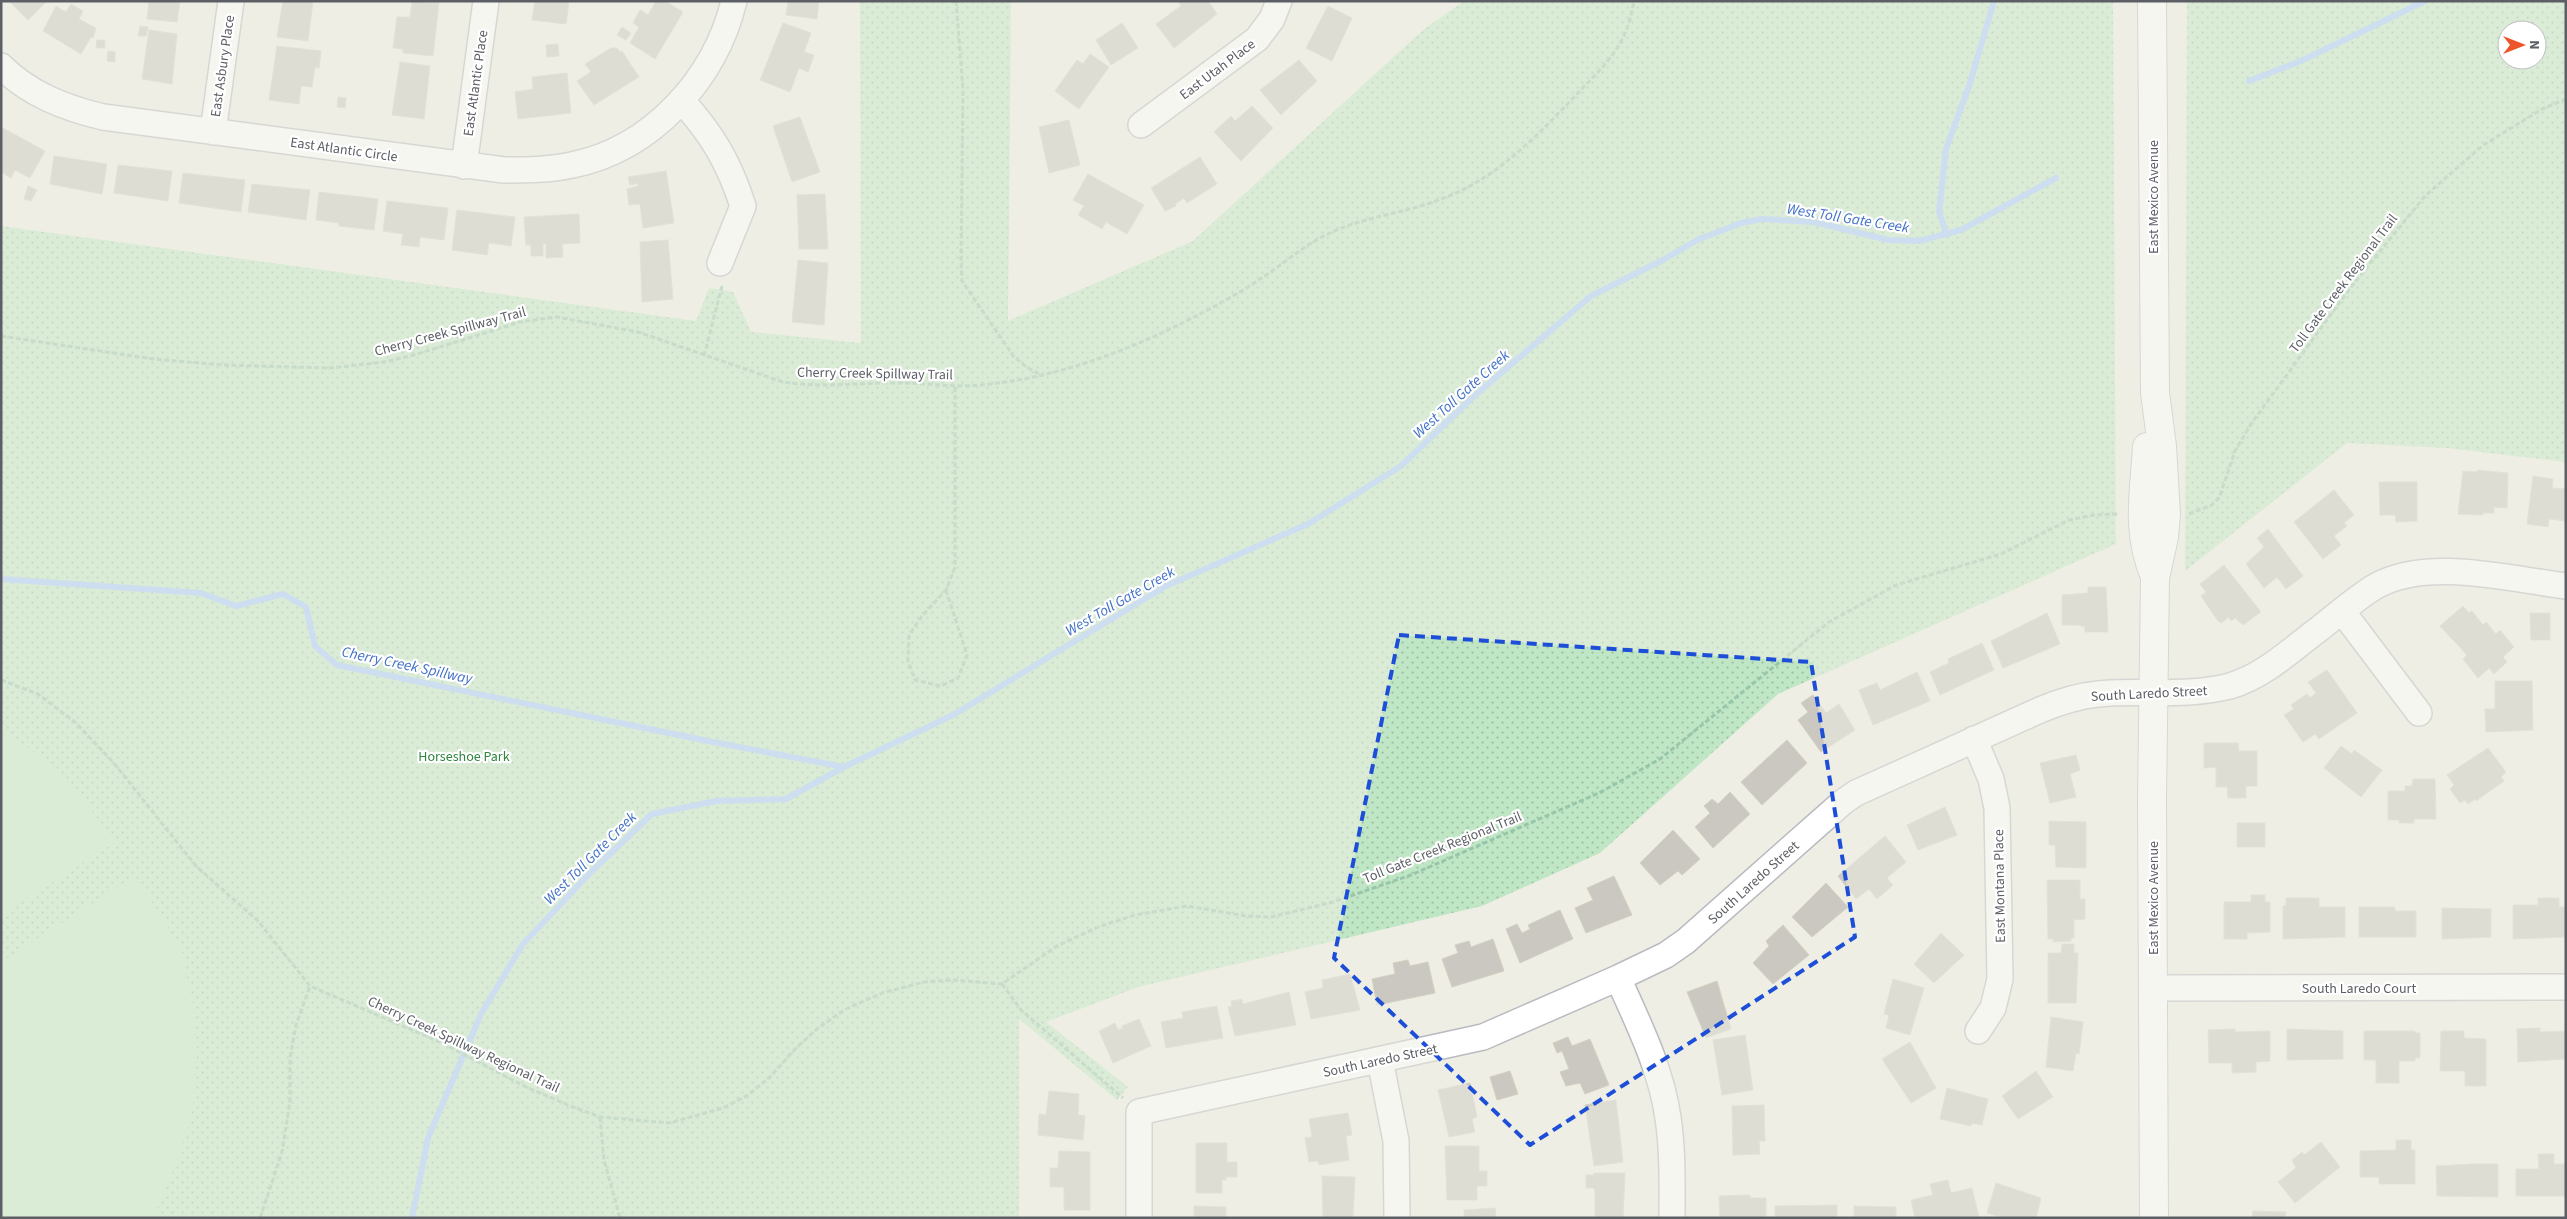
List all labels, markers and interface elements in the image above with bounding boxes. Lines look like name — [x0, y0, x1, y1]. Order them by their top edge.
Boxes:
street label: East Asbury Place — [206, 14, 240, 118]
north arrow — [2497, 20, 2547, 70]
street label: East Atlantic Place — [459, 29, 493, 137]
street label: East Utah Place — [1176, 35, 1260, 105]
text: N — [2524, 40, 2544, 50]
street label: East Atlantic Circle — [289, 133, 399, 167]
street label: East Mexico Avenue — [2144, 140, 2164, 254]
water label: West Toll Gate Creek — [1785, 198, 1911, 239]
street label: Toll Gate Creek Regional Trail — [2285, 210, 2403, 357]
street label: Cherry Creek Spillway Trail — [372, 302, 529, 362]
water label: West Toll Gate Creek — [1408, 345, 1515, 444]
street label: Cherry Creek Spillway Trail — [797, 363, 954, 385]
water label: West Toll Gate Creek — [1061, 561, 1180, 641]
water label: Cherry Creek Spillway — [340, 641, 475, 690]
street label: South Laredo Street — [2090, 681, 2208, 707]
park label: Horseshoe Park — [418, 747, 510, 767]
water label: West Toll Gate Creek — [539, 807, 642, 909]
street label: Toll Gate Creek Regional Trail — [1360, 807, 1525, 889]
street label: East Montana Place — [1989, 829, 2011, 943]
street label: South Laredo Street — [1704, 836, 1804, 929]
street label: East Mexico Avenue — [2144, 841, 2164, 955]
street label: South Laredo Court — [2302, 979, 2416, 999]
street label: Cherry Creek Spillway Regional Trail — [364, 992, 563, 1098]
street label: South Laredo Street — [1321, 1039, 1440, 1083]

